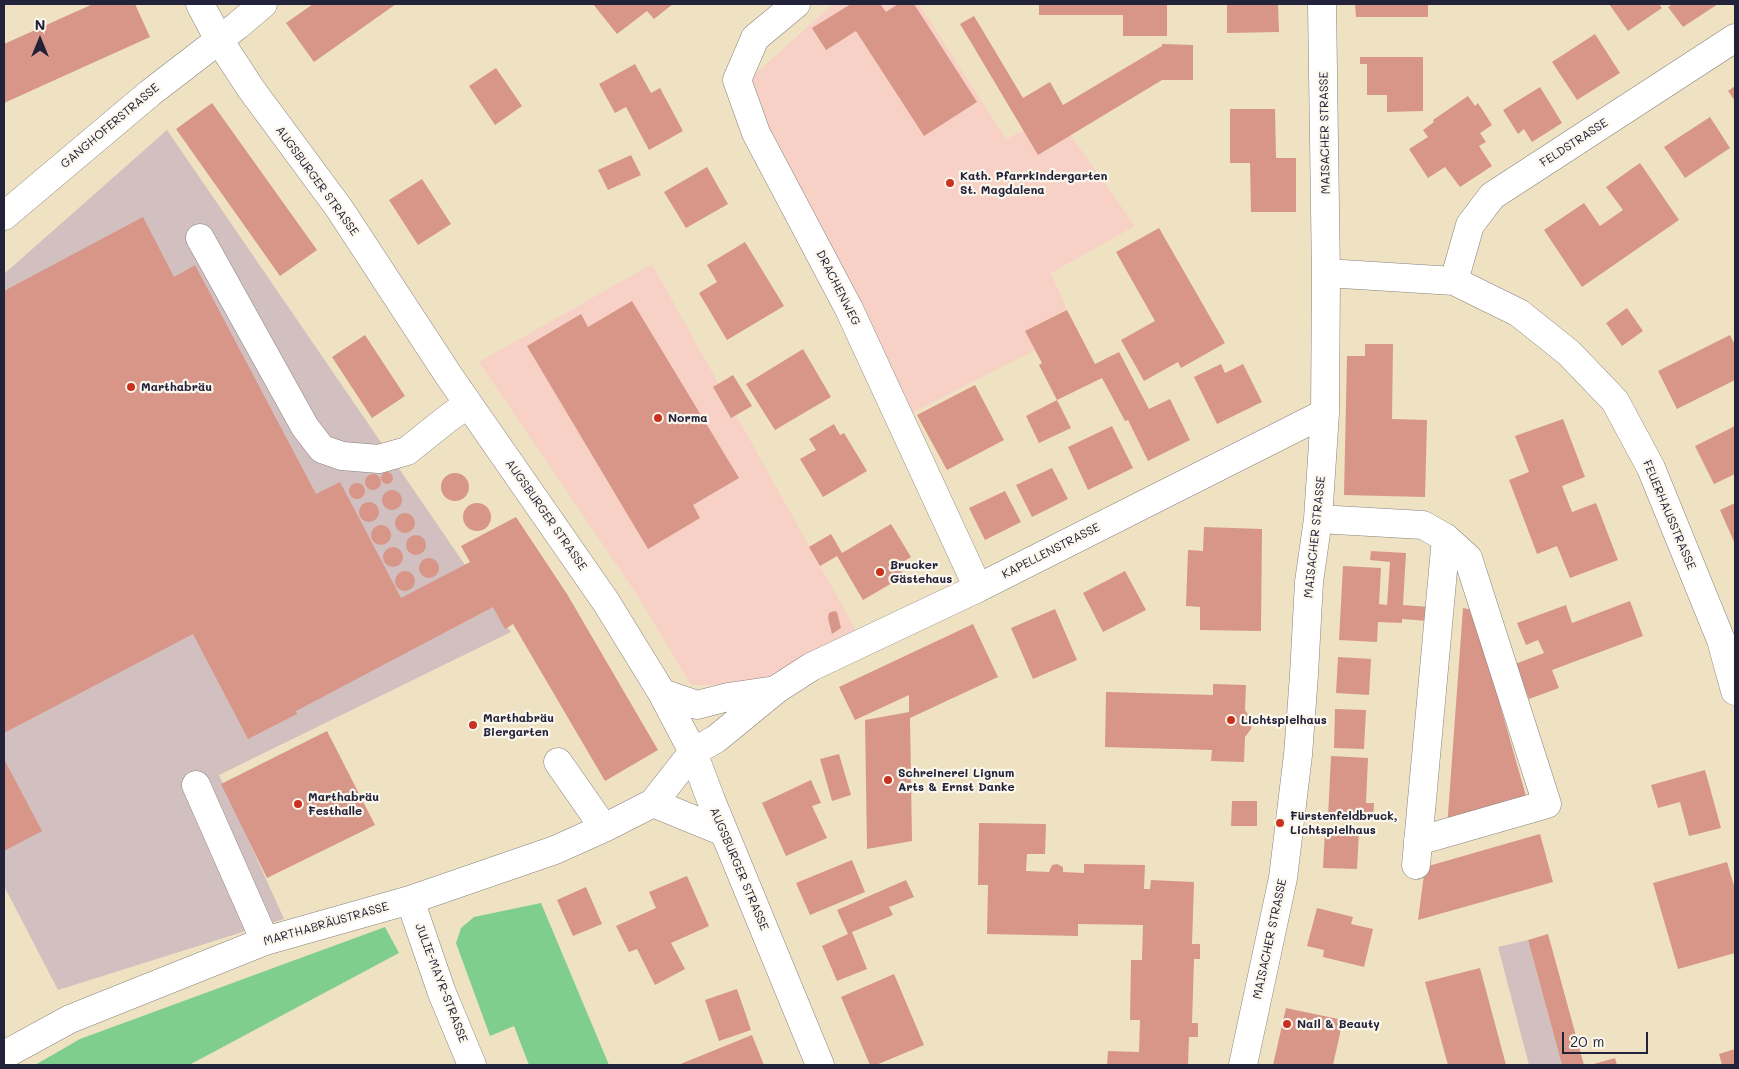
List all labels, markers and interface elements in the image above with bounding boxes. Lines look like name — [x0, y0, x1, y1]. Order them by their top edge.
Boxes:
north arrow — [15, 15, 65, 65]
text: N — [35, 15, 45, 34]
street label: MAISACHER STRASSE — [1317, 71, 1333, 195]
street label: GANGHOFERSTRASSE — [58, 81, 162, 171]
street label: FELDSTRASSE — [1537, 116, 1611, 170]
street label: AUGSBURGER STRASSE — [272, 123, 362, 239]
place label: Kath. Pfarrkindergarten St. Magdalena — [960, 169, 1107, 197]
marker: Kath. Pfarrkindergarten St. Magdalena — [944, 177, 956, 189]
street label: DRACHENWEG — [813, 248, 863, 328]
place label: Marthabräu — [141, 380, 212, 394]
marker: Marthabräu — [125, 381, 137, 393]
place label: Norma — [668, 411, 708, 425]
marker: Norma — [652, 412, 664, 424]
street label: AUGSBURGER STRASSE — [502, 457, 590, 573]
street label: FEUERHAUSSTRASSE — [1639, 458, 1699, 572]
street label: MAISACHER STRASSE — [1301, 475, 1329, 599]
street label: KAPELLENSTRASSE — [1000, 520, 1102, 582]
place label: Brucker Gästehaus — [890, 558, 952, 586]
marker: Brucker Gästehaus — [874, 566, 886, 578]
place label: Marthabräu Biergarten — [483, 711, 554, 739]
place label: Lichtspielhaus — [1241, 713, 1327, 727]
marker: Lichtspielhaus — [1225, 714, 1237, 726]
marker: Marthabräu Biergarten — [467, 719, 479, 731]
place label: Schreinerei Lignum Arts & Ernst Danke — [898, 766, 1015, 794]
marker: Schreinerei Lignum Arts & Ernst Danke — [882, 774, 894, 786]
place label: Marthabräu Festhalle — [308, 790, 379, 818]
marker: Marthabräu Festhalle — [292, 798, 304, 810]
street label: AUGSBURGER STRASSE — [707, 805, 771, 933]
place label: Fürstenfeldbruck, Lichtspielhaus — [1290, 809, 1397, 837]
marker: Fürstenfeldbruck, Lichtspielhaus — [1274, 817, 1286, 829]
street label: MAISACHER STRASSE — [1250, 877, 1290, 1001]
street label: MARTHABRÄUSTRASSE — [262, 899, 390, 949]
street label: JULIE-MAYR-STRASSE — [412, 921, 470, 1045]
place label: Nail & Beauty — [1297, 1017, 1380, 1031]
marker: Nail & Beauty — [1281, 1018, 1293, 1030]
scale bar — [1564, 1022, 1650, 1054]
text: 20 m — [1570, 1031, 1604, 1051]

